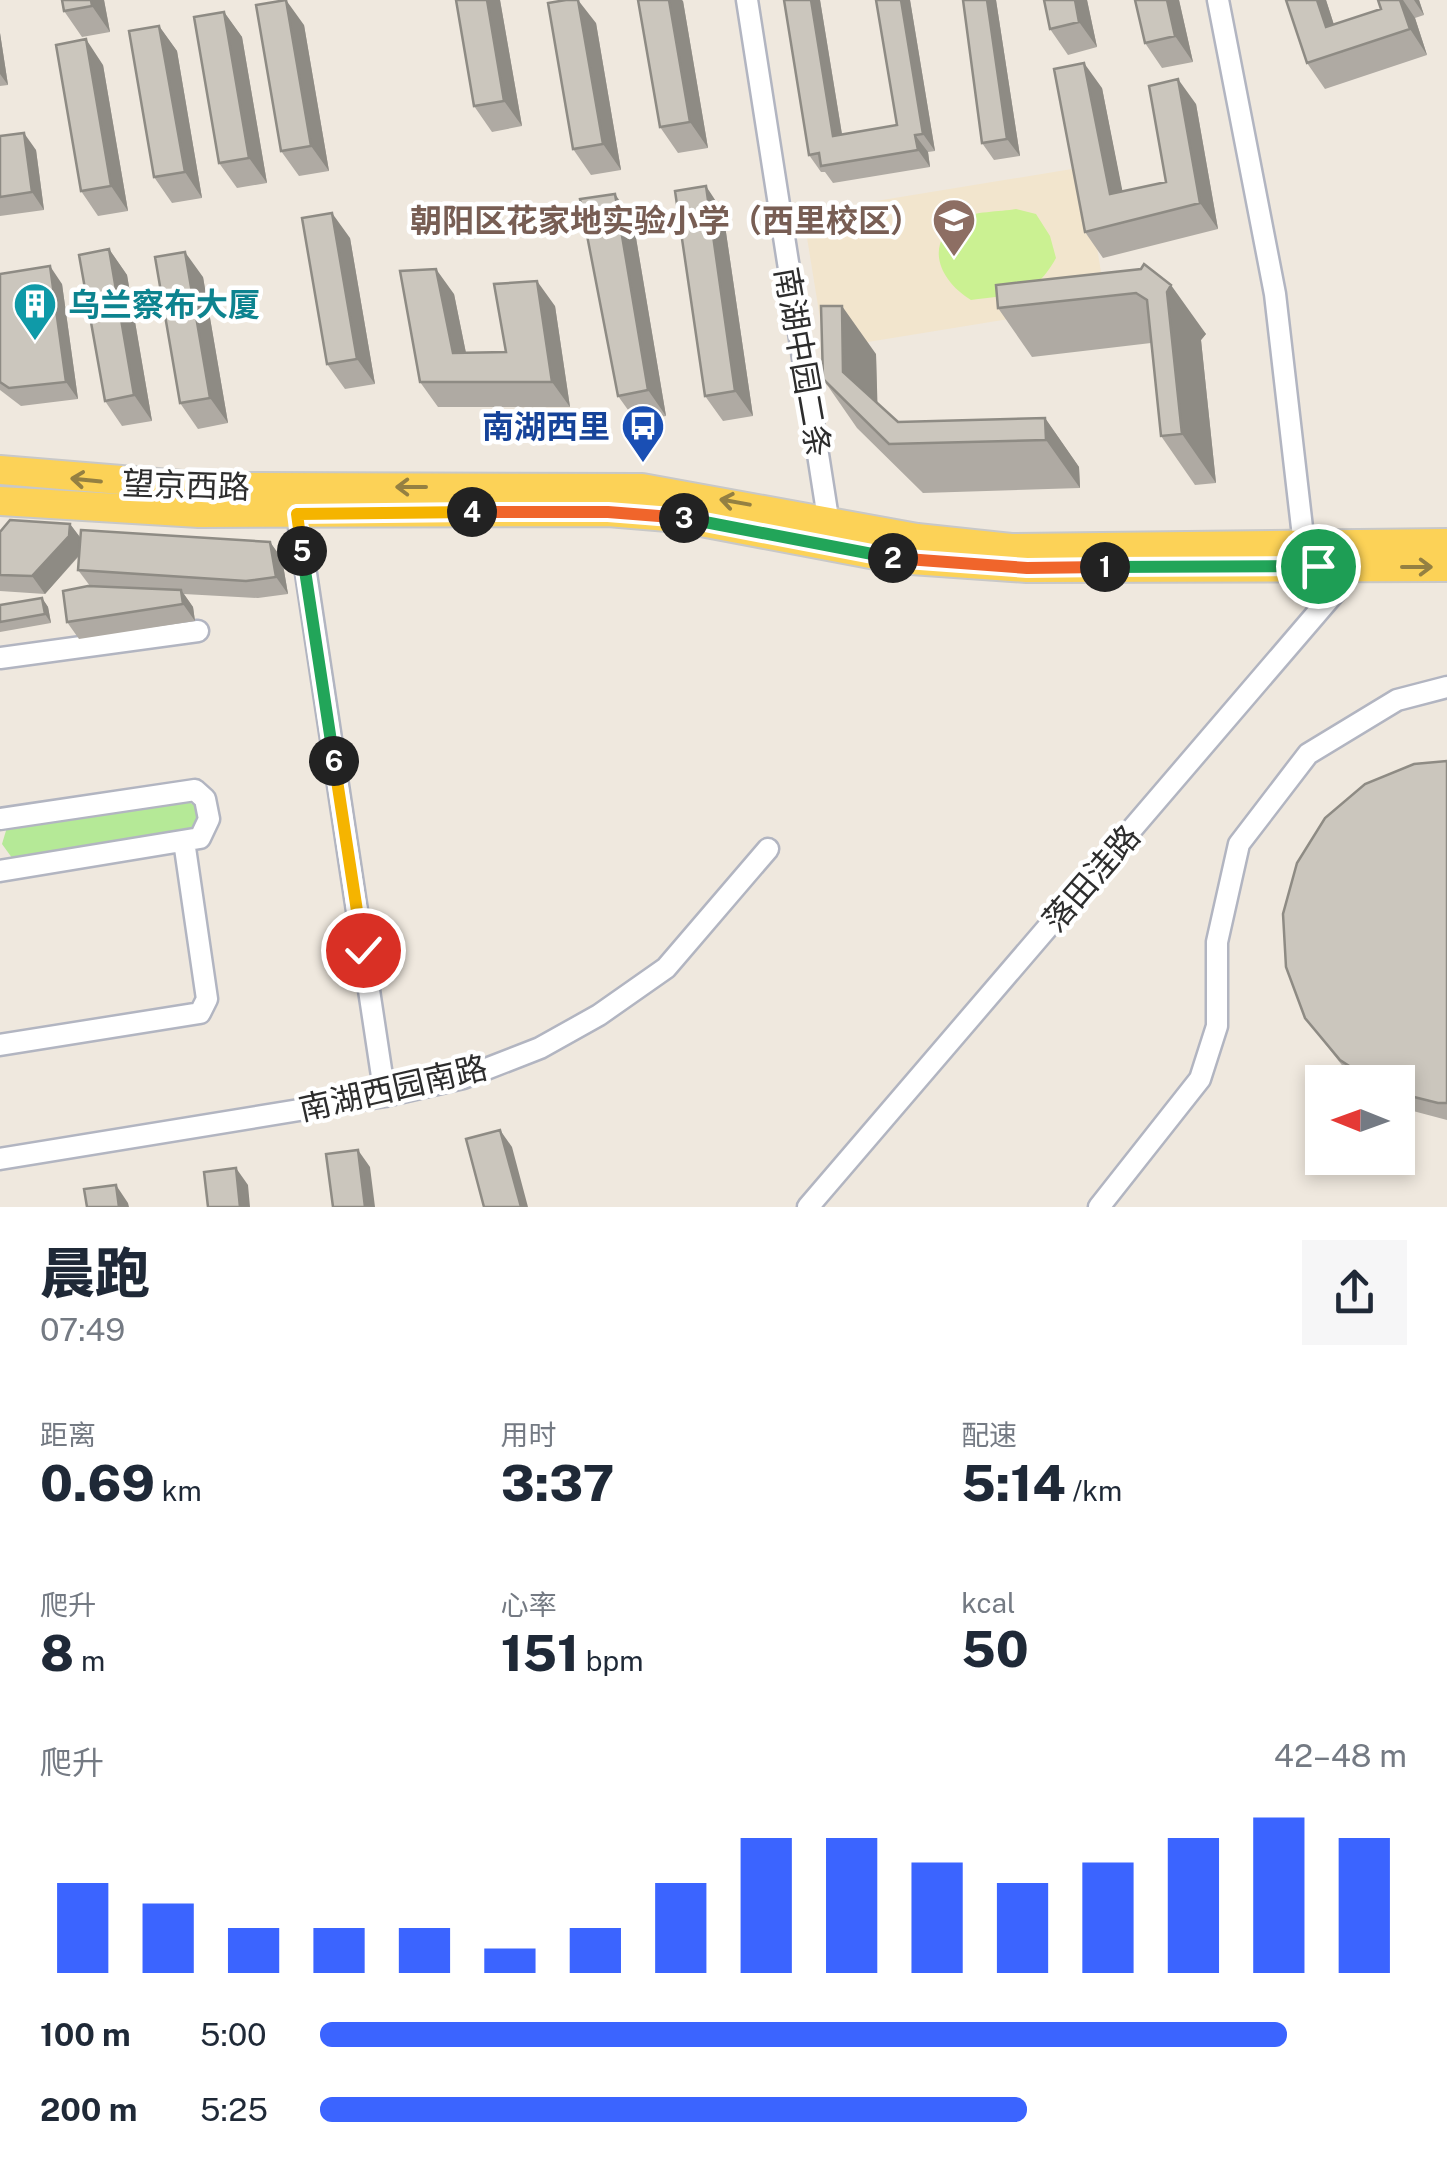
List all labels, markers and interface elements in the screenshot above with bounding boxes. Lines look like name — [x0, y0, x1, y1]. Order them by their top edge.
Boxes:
school or university icon: 朝阳区花家地实验小学（西里校区） — [931, 197, 977, 258]
place label: 朝阳区花家地实验小学（西里校区） — [410, 202, 922, 239]
street label: 南湖中园二条 — [768, 264, 838, 460]
building icon: 乌兰察布大厦 — [12, 281, 58, 342]
place label: 乌兰察布大厦 — [68, 286, 260, 323]
bus stop icon: 南湖西里 — [620, 403, 666, 464]
place label: 南湖西里 — [482, 408, 610, 445]
street label: 望京西路 — [121, 464, 251, 506]
one-way arrow — [70, 470, 103, 489]
one-way arrow — [395, 478, 428, 496]
pin: 4 — [447, 487, 497, 537]
one-way arrow — [719, 492, 751, 511]
pin: 3 — [659, 493, 709, 543]
text: 4 — [463, 495, 481, 528]
text: 3 — [675, 501, 693, 534]
pin — [1276, 524, 1361, 609]
pin: 5 — [277, 526, 327, 576]
pin: 2 — [868, 533, 918, 583]
text: 5 — [293, 534, 311, 567]
icon: arrive — [1291, 539, 1346, 594]
text: 2 — [884, 541, 902, 574]
pin: 1 — [1080, 542, 1130, 592]
text: 1 — [1099, 550, 1111, 583]
one-way arrow — [1400, 558, 1433, 576]
pin: 6 — [309, 736, 359, 786]
text: 6 — [325, 744, 343, 777]
street label: 落田洼路 — [1035, 818, 1147, 938]
pin — [321, 908, 406, 993]
icon: check — [336, 923, 391, 978]
street label: 南湖西园南路 — [295, 1048, 491, 1128]
north arrow — [1305, 1065, 1415, 1175]
map controls — [1305, 1065, 1415, 1175]
button: share — [1302, 1240, 1407, 1345]
text: 晨跑 — [40, 1241, 150, 1305]
text: 07:49 — [40, 1311, 125, 1348]
text: 距离 — [40, 1418, 96, 1451]
text: 用时 — [501, 1418, 557, 1451]
text: 配速 — [961, 1418, 1017, 1451]
text: 0.69 — [40, 1453, 155, 1512]
text: 3:37 — [501, 1453, 614, 1512]
text: 5:14 — [961, 1453, 1066, 1512]
text: km — [155, 1474, 202, 1507]
text: /km — [1066, 1474, 1122, 1507]
text: kcal — [961, 1586, 1015, 1619]
text: 爬升 — [40, 1588, 96, 1621]
text: 心率 — [501, 1588, 557, 1621]
text: 50 — [961, 1619, 1029, 1678]
text: 8 — [40, 1623, 74, 1682]
text: 151 — [501, 1623, 579, 1682]
text: m — [74, 1644, 105, 1677]
text: bpm — [579, 1644, 643, 1677]
text: 42–48 m — [1274, 1737, 1407, 1774]
text: 爬升 — [40, 1744, 104, 1781]
text: 100 m — [40, 2016, 131, 2053]
text: 5:00 — [200, 2016, 267, 2053]
text: 200 m — [40, 2091, 137, 2128]
text: 5:25 — [200, 2091, 268, 2128]

